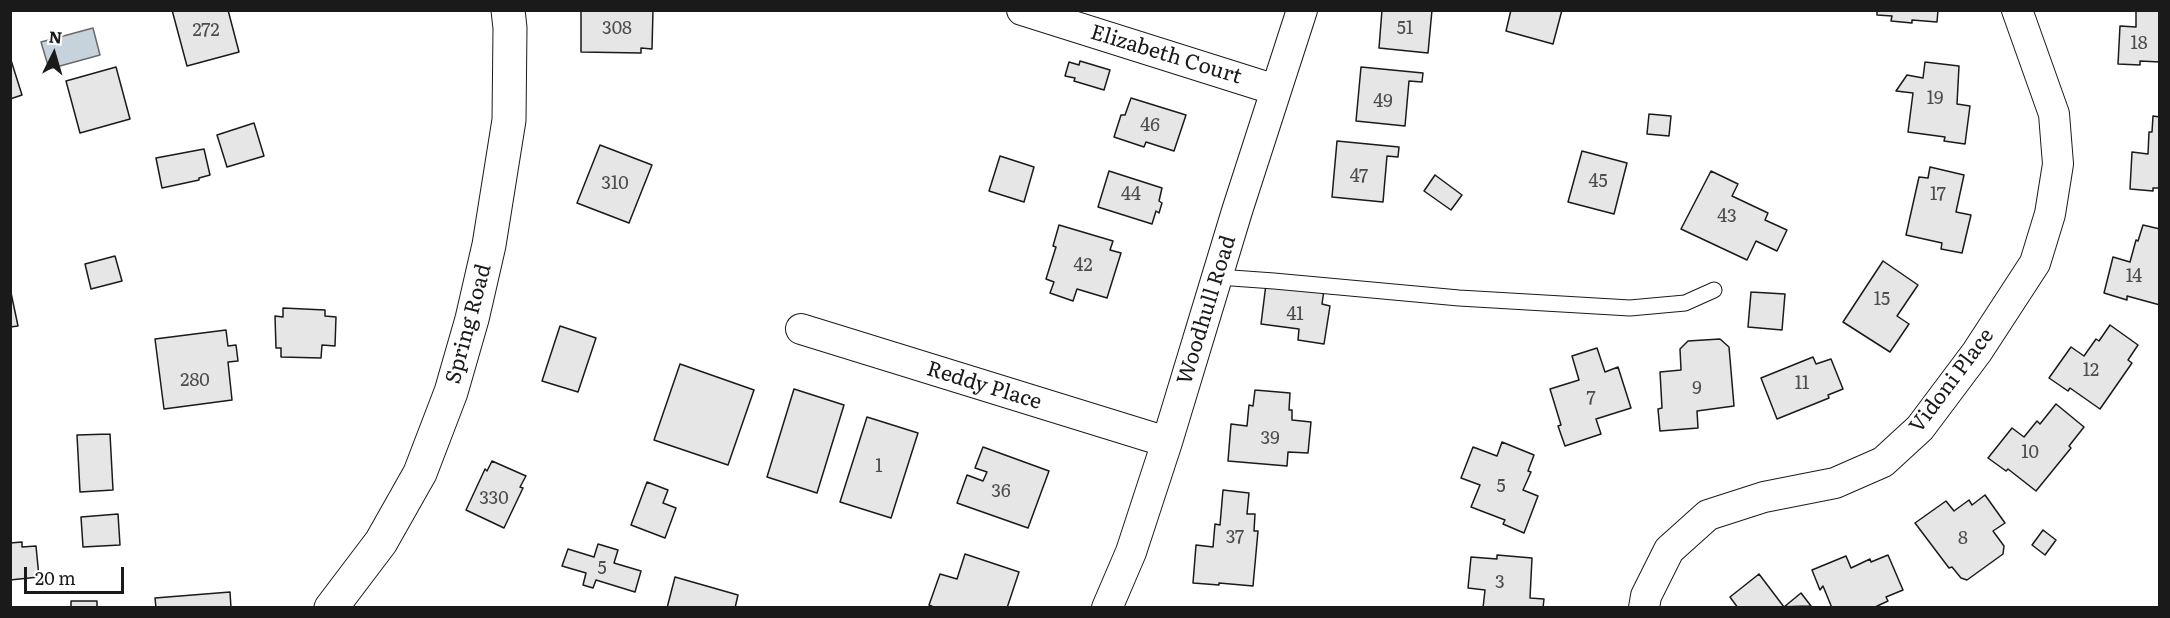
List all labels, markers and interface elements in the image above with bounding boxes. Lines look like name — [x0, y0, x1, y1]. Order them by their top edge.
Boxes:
house number: 308 — [602, 18, 632, 40]
house number: 51 — [1397, 18, 1413, 40]
house number: 272 — [192, 20, 220, 42]
street label: Elizabeth Court — [1087, 20, 1245, 90]
north arrow — [24, 24, 84, 84]
text: N — [48, 24, 63, 49]
house number: 18 — [2130, 33, 2148, 55]
house number: 19 — [1927, 88, 1943, 110]
house number: 49 — [1373, 91, 1393, 113]
house number: 46 — [1140, 115, 1160, 137]
house number: 47 — [1350, 166, 1368, 188]
house number: 45 — [1588, 171, 1608, 193]
house number: 310 — [601, 173, 629, 195]
house number: 44 — [1121, 184, 1141, 206]
house number: 17 — [1930, 184, 1946, 206]
house number: 43 — [1717, 206, 1737, 228]
street label: Woodhull Road — [1172, 232, 1242, 388]
house number: 42 — [1073, 255, 1093, 277]
street label: Spring Road — [441, 261, 497, 387]
house number: 14 — [2126, 266, 2142, 288]
house number: 15 — [1874, 289, 1890, 311]
house number: 41 — [1286, 304, 1304, 326]
street label: Vidoni Place — [1905, 324, 1999, 438]
street label: Reddy Place — [924, 357, 1044, 415]
house number: 12 — [2083, 360, 2099, 382]
house number: 280 — [180, 370, 210, 392]
house number: 11 — [1795, 373, 1809, 395]
house number: 9 — [1692, 378, 1702, 400]
house number: 7 — [1586, 388, 1596, 410]
house number: 39 — [1260, 428, 1280, 450]
house number: 10 — [2021, 442, 2039, 464]
house number: 1 — [875, 456, 883, 478]
house number: 5 — [1496, 476, 1506, 498]
house number: 36 — [991, 481, 1011, 503]
house number: 330 — [479, 488, 509, 510]
house number: 37 — [1226, 527, 1244, 549]
house number: 8 — [1958, 528, 1968, 550]
scale bar — [27, 555, 128, 593]
house number: 5 — [597, 558, 607, 580]
text: 20 m — [35, 564, 76, 591]
house number: 3 — [1495, 572, 1505, 594]

